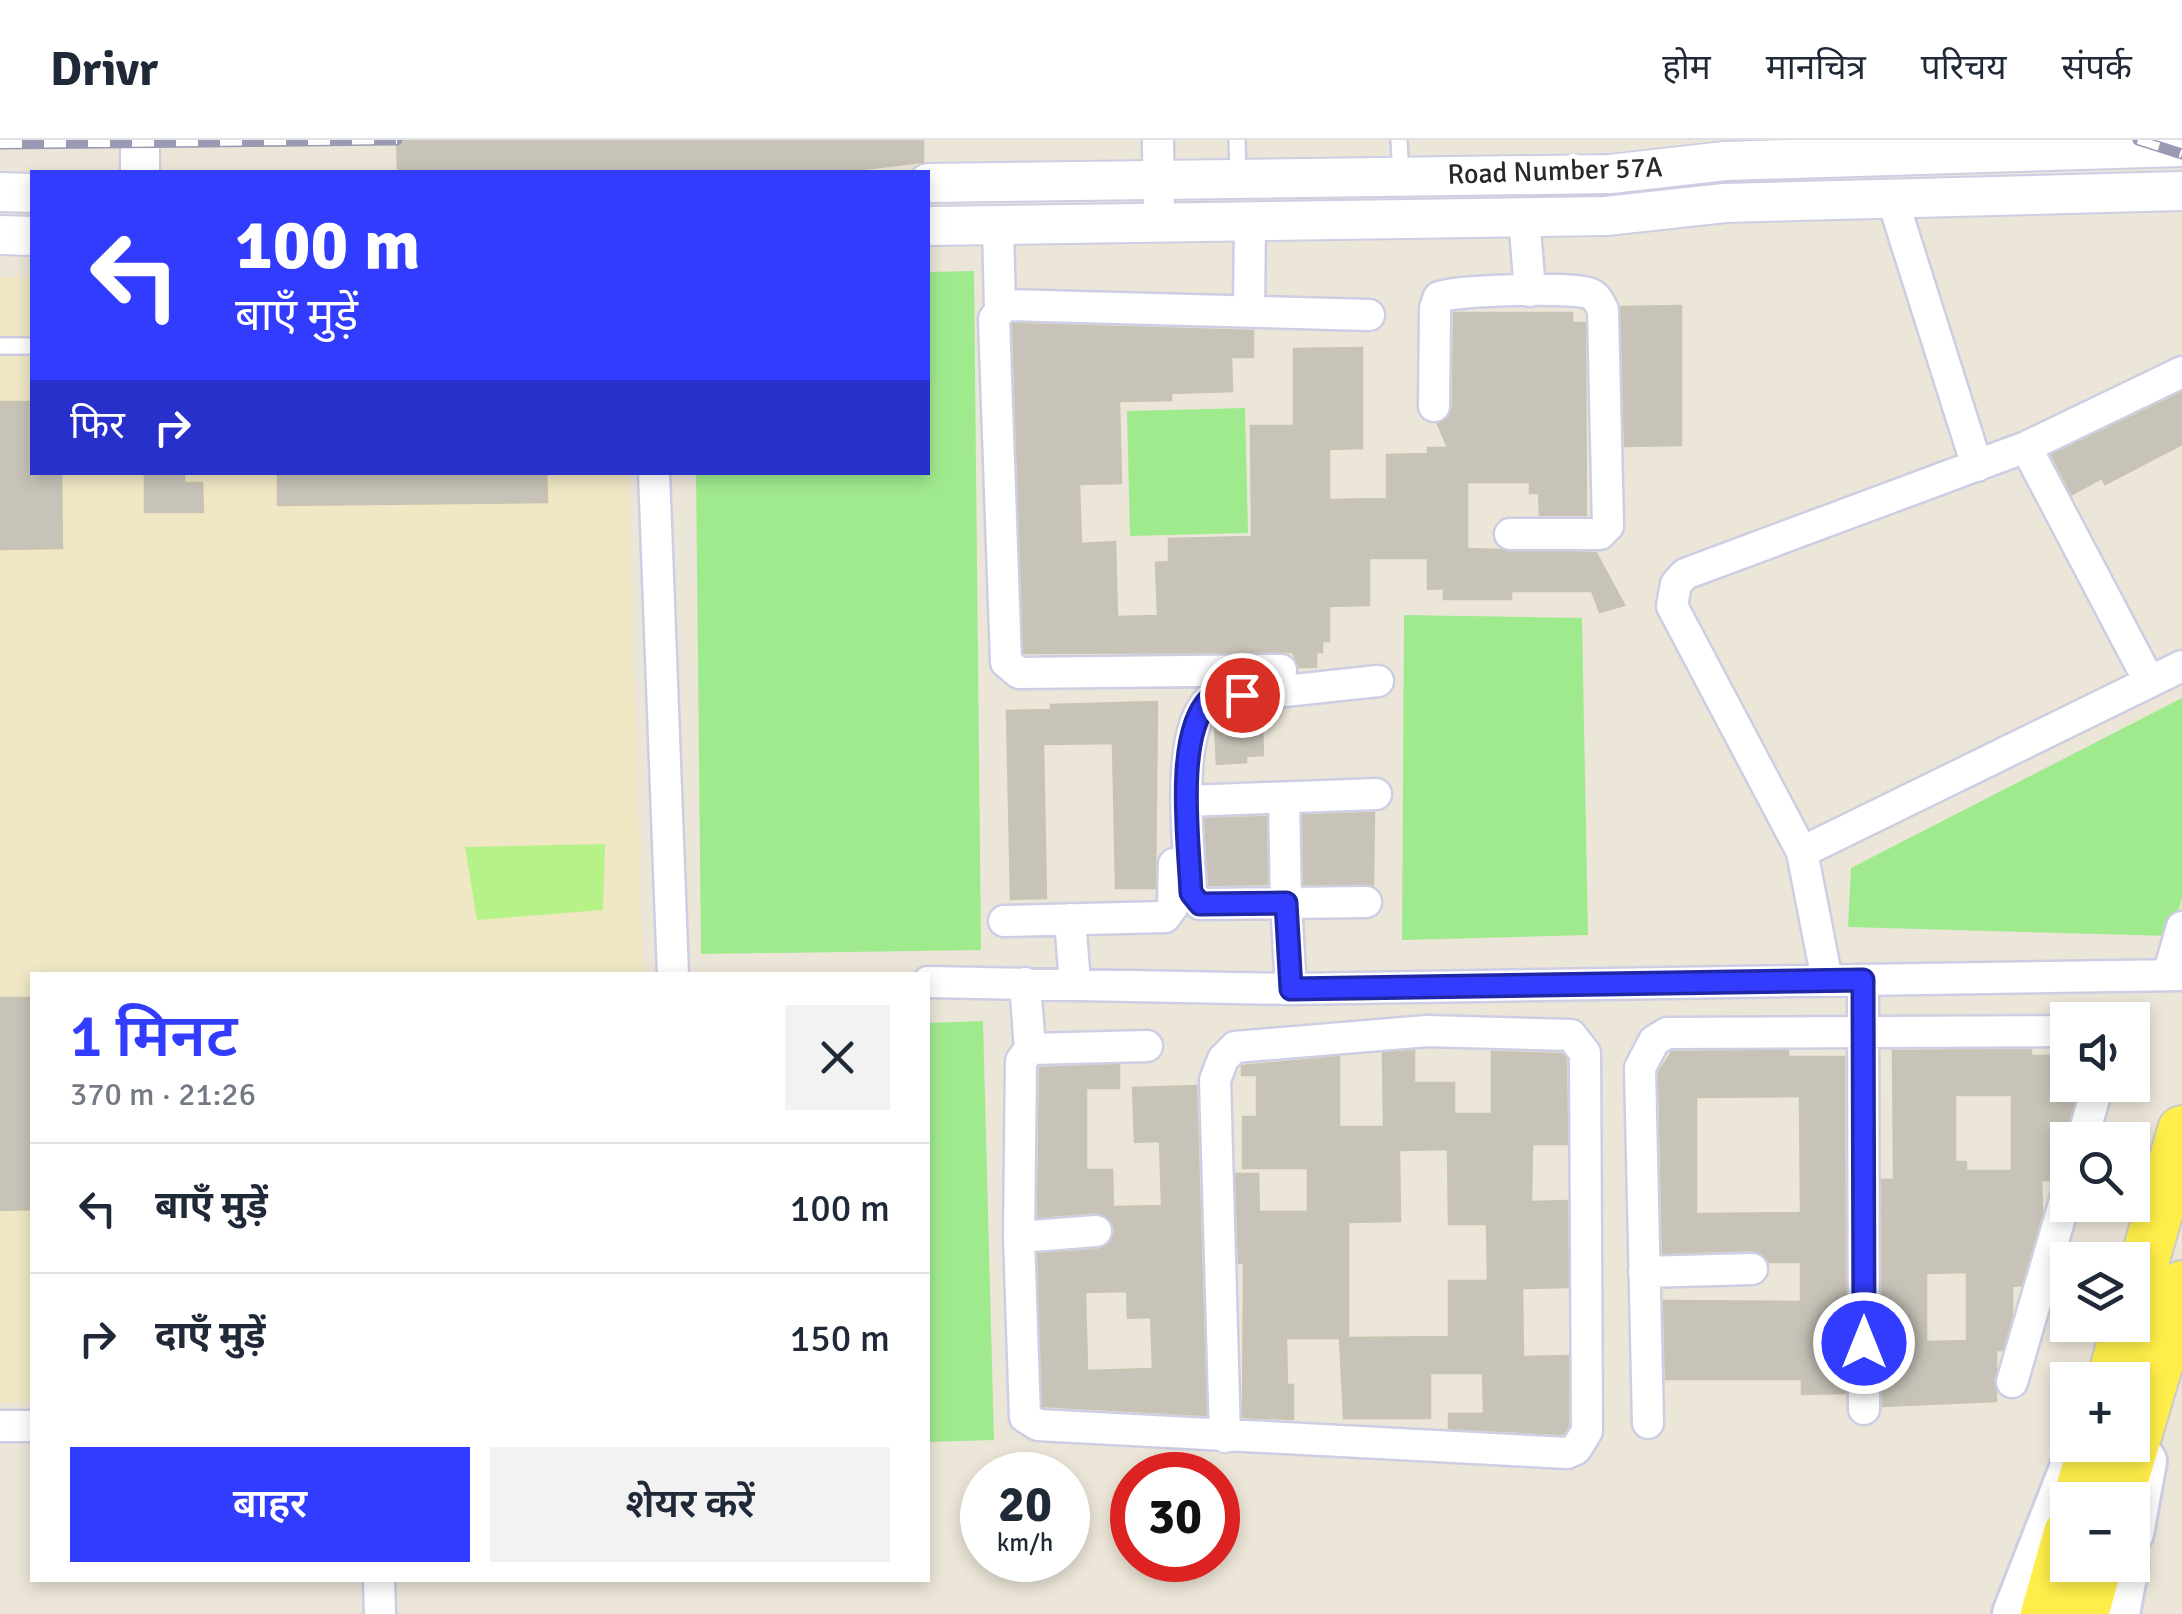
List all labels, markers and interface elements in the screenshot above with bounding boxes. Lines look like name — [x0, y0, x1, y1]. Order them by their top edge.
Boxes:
text: Drivr — [50, 40, 158, 99]
text: होम — [1662, 46, 1711, 89]
text: मानचित्र — [1766, 46, 1866, 89]
text: परिचय — [1921, 46, 2007, 89]
text: संपर्क — [2062, 46, 2132, 89]
street label: Road Number 57A — [1447, 150, 1663, 192]
text: 100 m — [235, 202, 420, 288]
icon: left — [70, 210, 200, 340]
text: बाएँ मुड़ें — [235, 288, 358, 343]
icon: right — [145, 400, 200, 455]
text: फिर — [70, 402, 125, 449]
pin — [1200, 653, 1285, 738]
icon: arrive — [1215, 668, 1270, 723]
text: 1 मिनट — [70, 1000, 237, 1074]
map controls — [2050, 1002, 2150, 1582]
button: sound — [2050, 1002, 2150, 1102]
button: close — [785, 1005, 890, 1110]
text: 370 m · 21:26 — [70, 1075, 256, 1114]
button: search — [2050, 1122, 2150, 1222]
icon: left — [70, 1181, 125, 1236]
text: बाएँ मुड़ें — [155, 1182, 268, 1229]
text: 100 m — [790, 1185, 890, 1232]
button: layers — [2050, 1242, 2150, 1342]
position arrow — [1812, 1291, 1916, 1395]
icon: right — [70, 1311, 125, 1366]
text: दाएँ मुड़ें — [155, 1312, 265, 1359]
text: 150 m — [790, 1315, 890, 1362]
button: + — [2050, 1362, 2150, 1462]
button: बाहर — [70, 1447, 470, 1562]
button: शेयर करें — [490, 1447, 890, 1562]
speed limit sign: 30 — [1110, 1452, 1240, 1582]
text: 20 — [998, 1474, 1052, 1536]
button: − — [2050, 1482, 2150, 1582]
text: km/h — [997, 1527, 1053, 1558]

